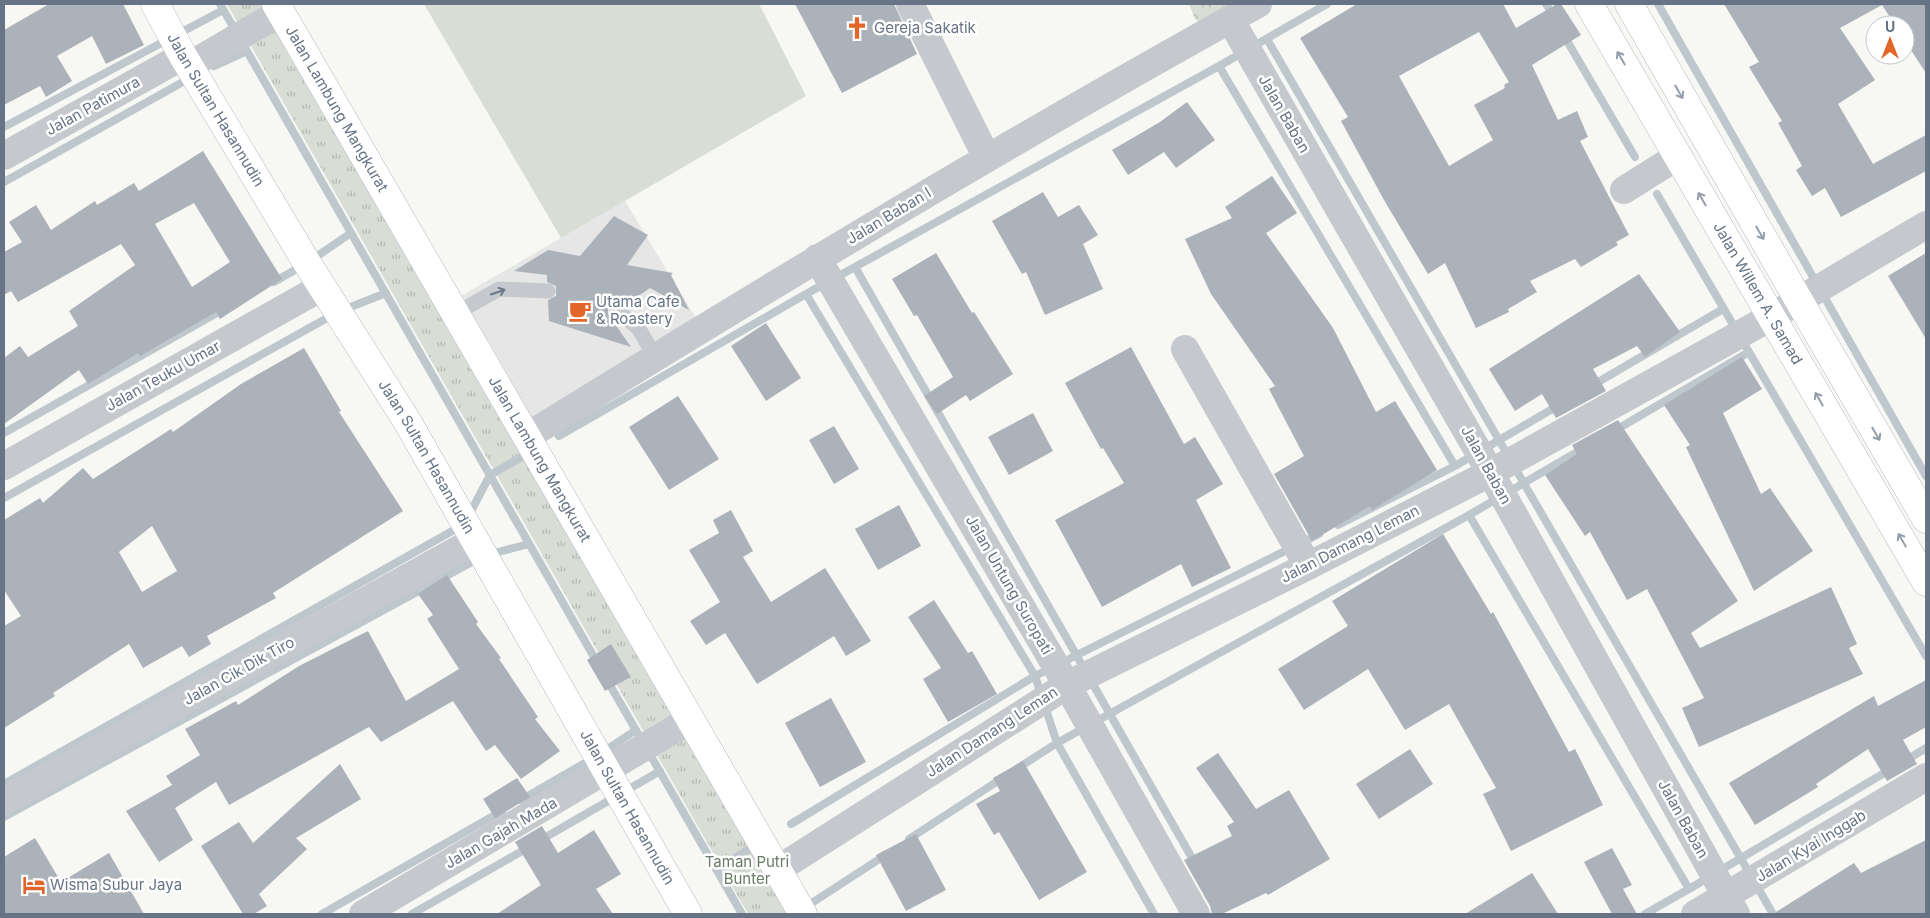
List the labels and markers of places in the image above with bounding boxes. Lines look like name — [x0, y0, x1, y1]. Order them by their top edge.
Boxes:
church icon: Gereja Sakatik — [844, 15, 870, 41]
place label: Gereja Sakatik — [874, 18, 977, 37]
place label: Utama Cafe & Roastery — [596, 292, 680, 328]
cafe icon: Utama Cafe & Roastery — [567, 298, 593, 324]
hotel icon: Wisma Subur Jaya — [21, 872, 47, 898]
place label: Wisma Subur Jaya — [50, 875, 182, 894]

